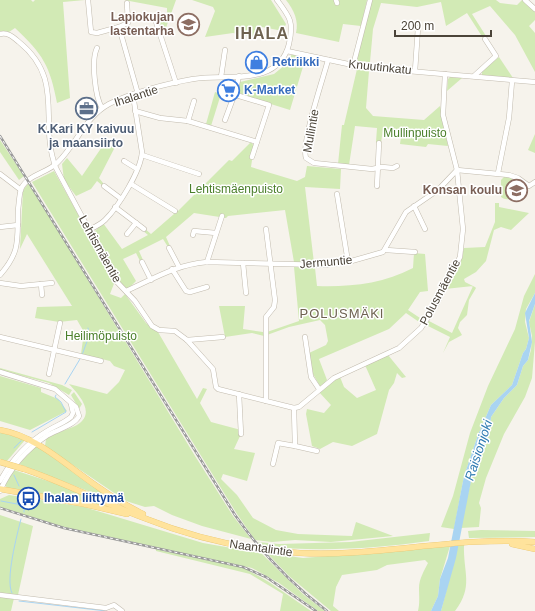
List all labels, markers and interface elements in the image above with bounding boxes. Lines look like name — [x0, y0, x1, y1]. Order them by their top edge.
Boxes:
place label: Lapiokujan lastentarha — [110, 10, 174, 38]
school or university icon: Lapiokujan lastentarha — [176, 11, 202, 37]
scale bar — [395, 12, 491, 38]
text: 200 m — [401, 19, 434, 33]
district label: IHALA — [235, 25, 289, 42]
shop icon: Retriikki — [244, 49, 270, 75]
place label: Retriikki — [272, 55, 319, 69]
street label: Knuutinkatu — [348, 57, 412, 77]
supermarket icon: K-Market — [215, 77, 241, 103]
street label: Ihalantie — [112, 82, 160, 110]
place label: K-Market — [244, 83, 295, 97]
office icon: K.Kari KY kaivuu ja maansiirto — [73, 95, 99, 121]
street label: Mullintie — [300, 108, 322, 154]
place label: K.Kari KY kaivuu ja maansiirto — [38, 122, 134, 150]
park label: Mullinpuisto — [383, 126, 447, 140]
school or university icon: Konsan koulu — [504, 177, 530, 203]
park label: Lehtismäenpuisto — [189, 182, 283, 196]
place label: Konsan koulu — [423, 183, 502, 197]
street label: Lehtismäentie — [76, 213, 124, 285]
street label: Jermuntie — [299, 253, 353, 271]
street label: Polusmäentie — [417, 256, 463, 327]
district label: POLUSMÄKI — [300, 306, 384, 321]
park label: Heilimöpuisto — [65, 329, 137, 343]
water label: Raisionjoki — [462, 417, 496, 482]
bus stop icon: Ihalan liittymä — [16, 485, 42, 511]
place label: Ihalan liittymä — [44, 491, 124, 505]
street label: Naantalintie — [229, 537, 294, 559]

